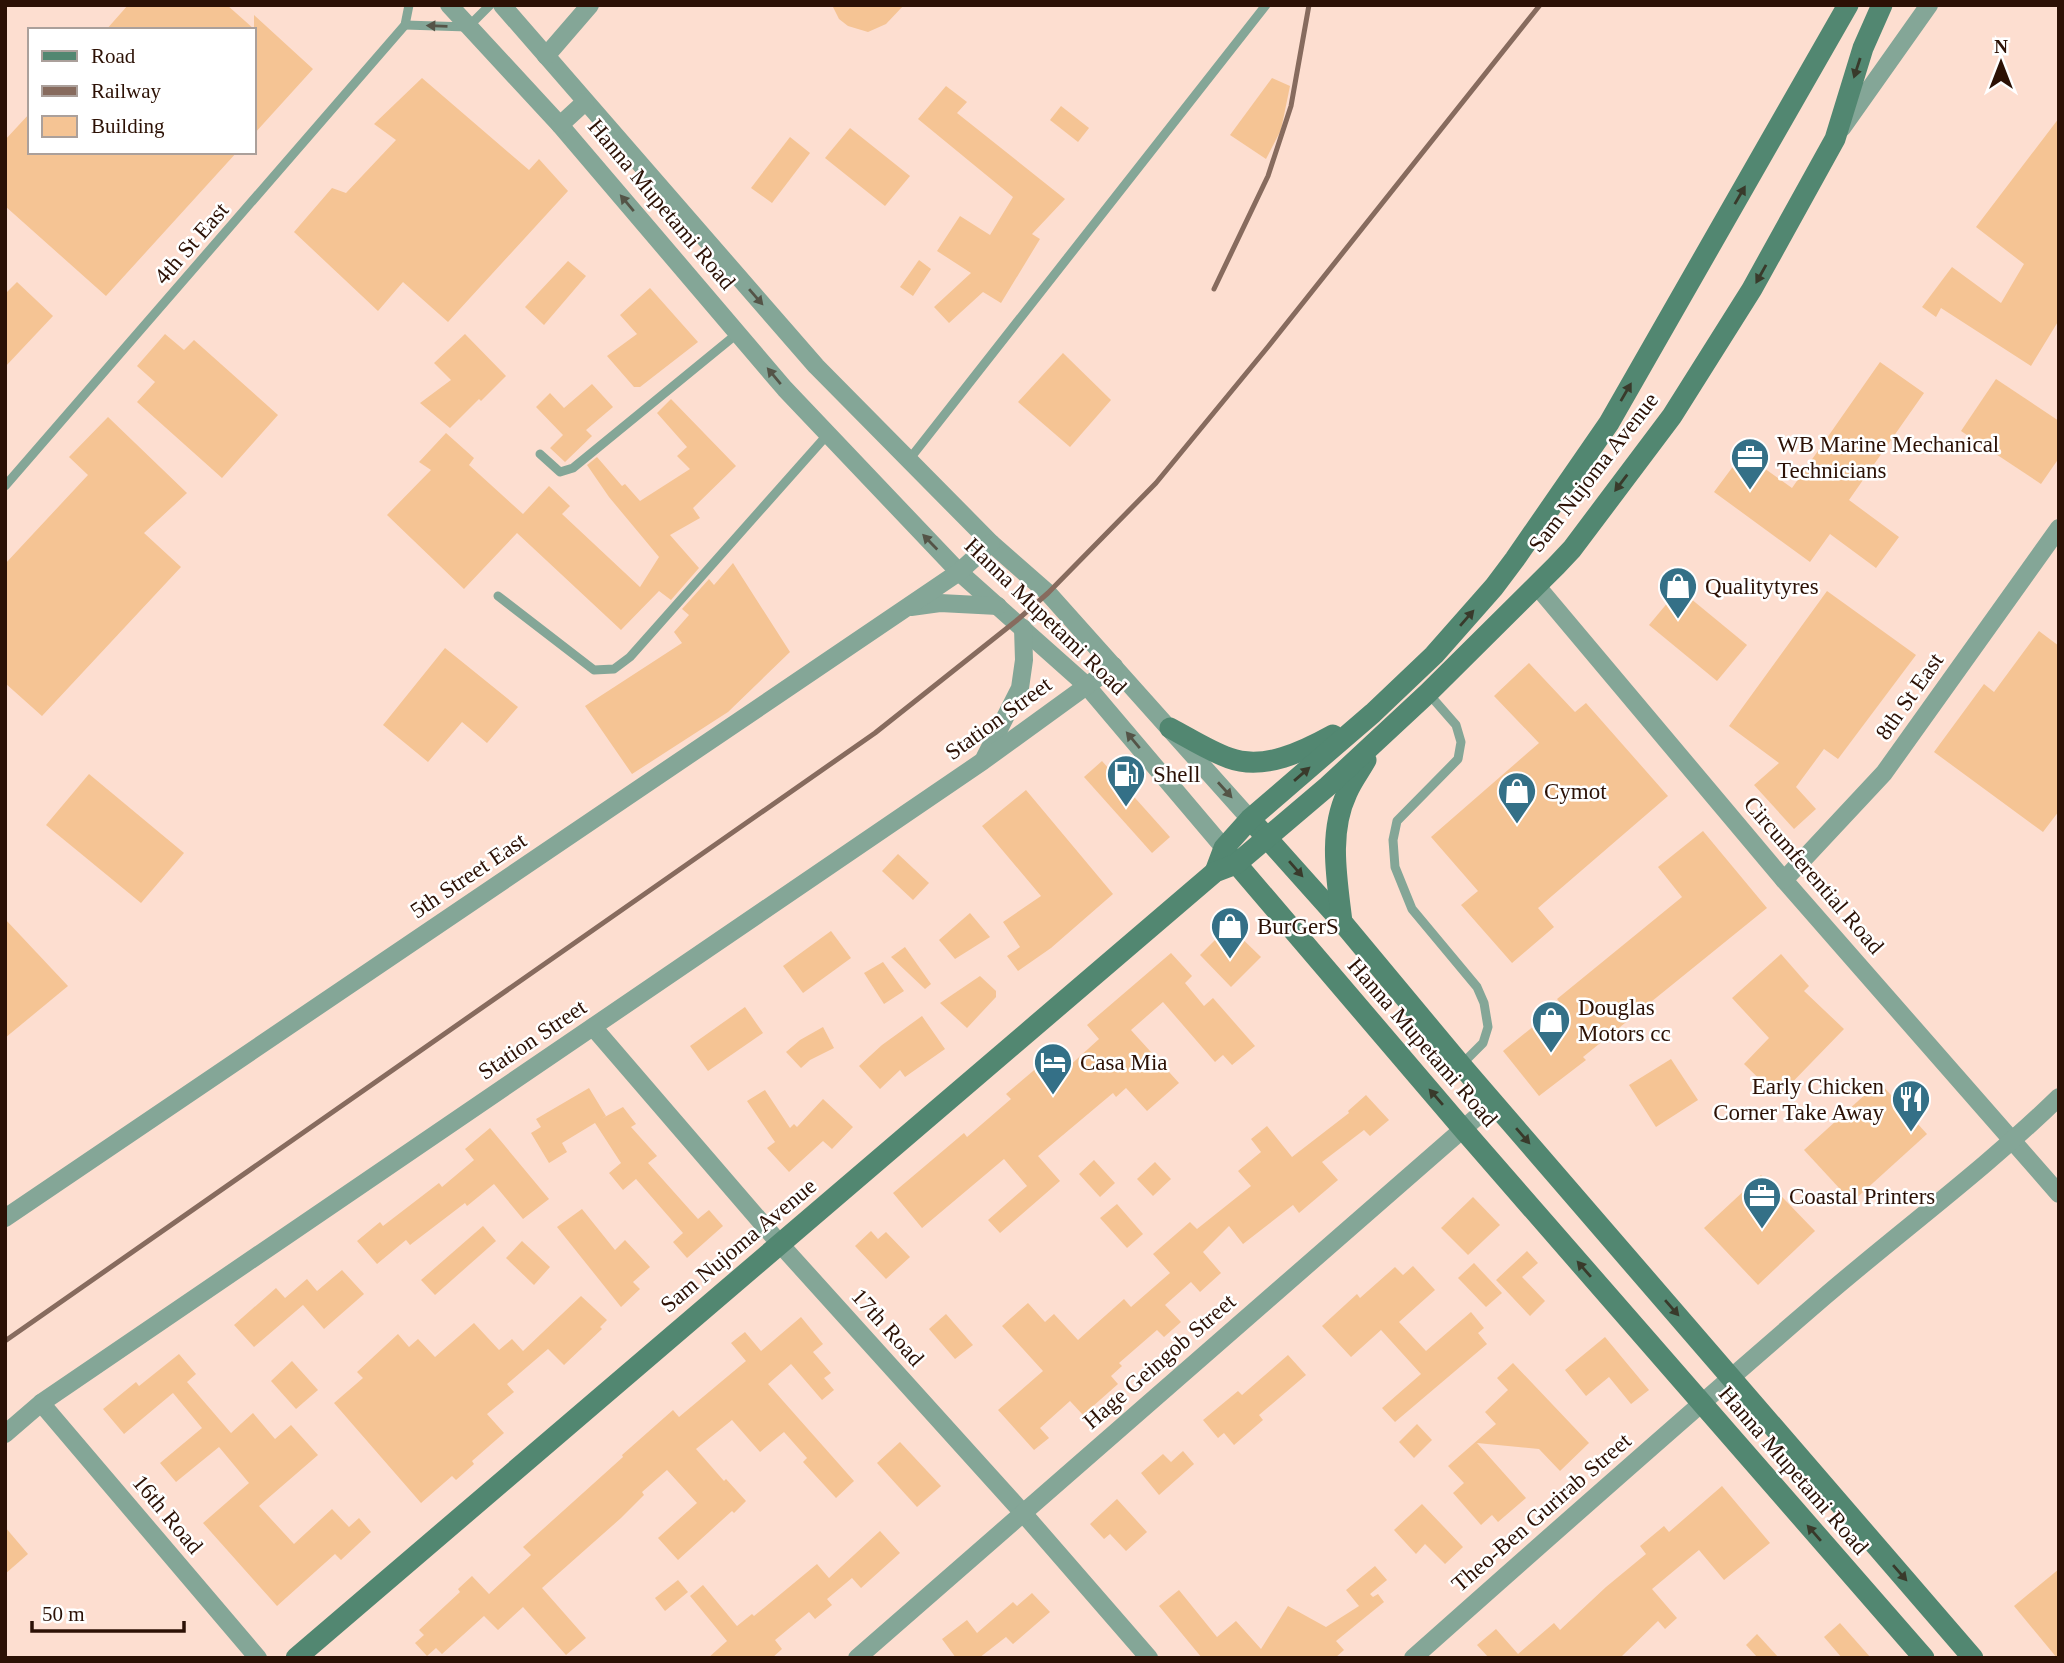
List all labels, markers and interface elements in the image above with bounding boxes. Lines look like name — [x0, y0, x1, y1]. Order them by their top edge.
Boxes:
one-way arrow — [425, 20, 447, 31]
legend — [28, 28, 256, 154]
north arrow — [1966, 28, 2036, 98]
text: N — [1994, 36, 2008, 57]
text: Road — [91, 44, 136, 68]
one-way arrow — [1851, 58, 1861, 79]
text: Railway — [91, 79, 161, 103]
text: Building — [91, 114, 165, 138]
street label: Hanna Mupetami Road — [583, 114, 740, 295]
one-way arrow — [1734, 186, 1746, 205]
one-way arrow — [619, 194, 635, 212]
street label: 4th St East — [149, 197, 234, 289]
one-way arrow — [1755, 264, 1767, 283]
one-way arrow — [748, 288, 764, 306]
one-way arrow — [767, 368, 782, 385]
one-way arrow — [1620, 383, 1633, 402]
street label: Sam Nujoma Avenue — [1524, 388, 1663, 557]
place label: WB Marine Mechanical Technicians — [1777, 432, 1999, 483]
office icon: WB Marine Mechanical Technicians — [1729, 436, 1771, 491]
one-way arrow — [1614, 474, 1629, 492]
one-way arrow — [922, 533, 939, 550]
street label: Hanna Mupetami Road — [960, 533, 1132, 700]
shop icon: Qualitytyres — [1657, 565, 1699, 620]
place label: Qualitytyres — [1705, 574, 1819, 599]
one-way arrow — [1459, 609, 1475, 627]
street label: 8th St East — [1871, 648, 1949, 744]
street label: Station Street — [941, 671, 1057, 765]
one-way arrow — [1126, 731, 1141, 748]
fuel station icon: Shell — [1105, 753, 1147, 808]
place label: Shell — [1153, 762, 1200, 787]
one-way arrow — [1293, 766, 1311, 782]
shop icon: Cymot — [1496, 770, 1538, 825]
place label: Cymot — [1544, 779, 1607, 804]
one-way arrow — [1217, 781, 1233, 799]
street label: Circumferential Road — [1739, 792, 1889, 959]
street label: 5th Street East — [406, 827, 531, 923]
one-way arrow — [1288, 861, 1303, 878]
shop icon: BurGerS — [1209, 905, 1251, 960]
place label: BurGerS — [1257, 914, 1339, 939]
street label: Hanna Mupetami Road — [1343, 953, 1503, 1132]
street label: Station Street — [474, 994, 591, 1085]
place label: Douglas Motors cc — [1578, 995, 1671, 1046]
shop icon: Douglas Motors cc — [1530, 999, 1572, 1054]
hotel icon: Casa Mia — [1032, 1041, 1074, 1096]
place label: Casa Mia — [1080, 1050, 1168, 1075]
place label: Early Chicken Corner Take Away — [1713, 1074, 1884, 1125]
restaurant icon: Early Chicken Corner Take Away — [1890, 1078, 1932, 1133]
one-way arrow — [1429, 1088, 1444, 1105]
one-way arrow — [1515, 1127, 1531, 1145]
street label: Sam Nujoma Avenue — [656, 1173, 821, 1318]
office icon: Coastal Printers — [1741, 1175, 1783, 1230]
place label: Coastal Printers — [1789, 1184, 1935, 1209]
one-way arrow — [1576, 1260, 1592, 1278]
street label: 17th Road — [846, 1284, 929, 1371]
street label: Hage Geingob Street — [1078, 1288, 1241, 1434]
one-way arrow — [1664, 1299, 1679, 1316]
street label: Hanna Mupetami Road — [1714, 1381, 1874, 1560]
street label: Theo-Ben Gurirab Street — [1447, 1428, 1636, 1597]
street label: 16th Road — [127, 1470, 208, 1559]
one-way arrow — [1806, 1524, 1822, 1542]
one-way arrow — [1892, 1564, 1908, 1582]
scale bar — [32, 1590, 184, 1634]
text: 50 m — [42, 1602, 85, 1626]

